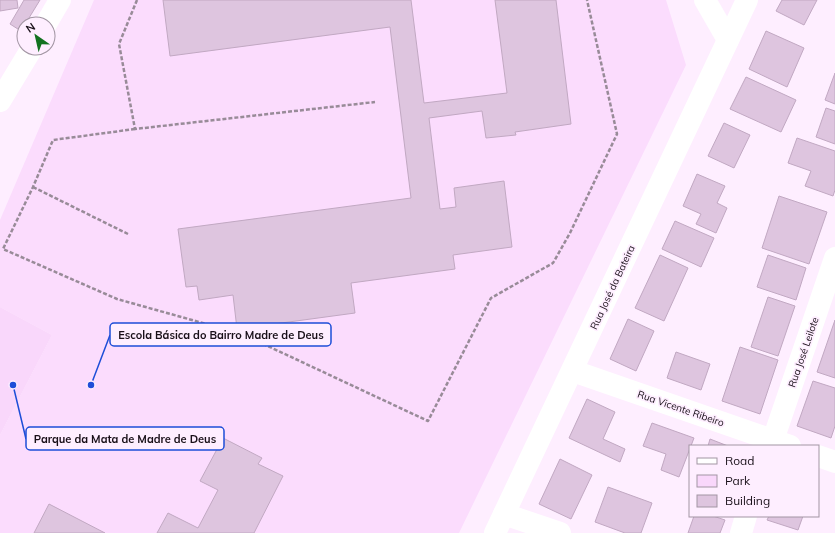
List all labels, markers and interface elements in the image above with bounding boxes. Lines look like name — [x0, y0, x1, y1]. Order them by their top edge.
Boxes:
north arrow — [16, 16, 56, 56]
text: N — [23, 20, 38, 36]
street label: Rua José da Bateira — [587, 243, 638, 331]
street label: Rua José Leilote — [785, 315, 822, 389]
callout: Escola Básica do Bairro Madre de Deus — [110, 323, 331, 346]
text: Escola Básica do Bairro Madre de Deus — [118, 328, 324, 342]
street label: Rua Vicente Ribeiro — [636, 388, 726, 429]
callout: Parque da Mata de Madre de Deus — [26, 427, 224, 450]
text: Parque da Mata de Madre de Deus — [34, 432, 217, 446]
legend — [689, 445, 819, 517]
text: Road — [725, 453, 754, 468]
text: Park — [725, 473, 751, 488]
text: Building — [725, 493, 770, 508]

